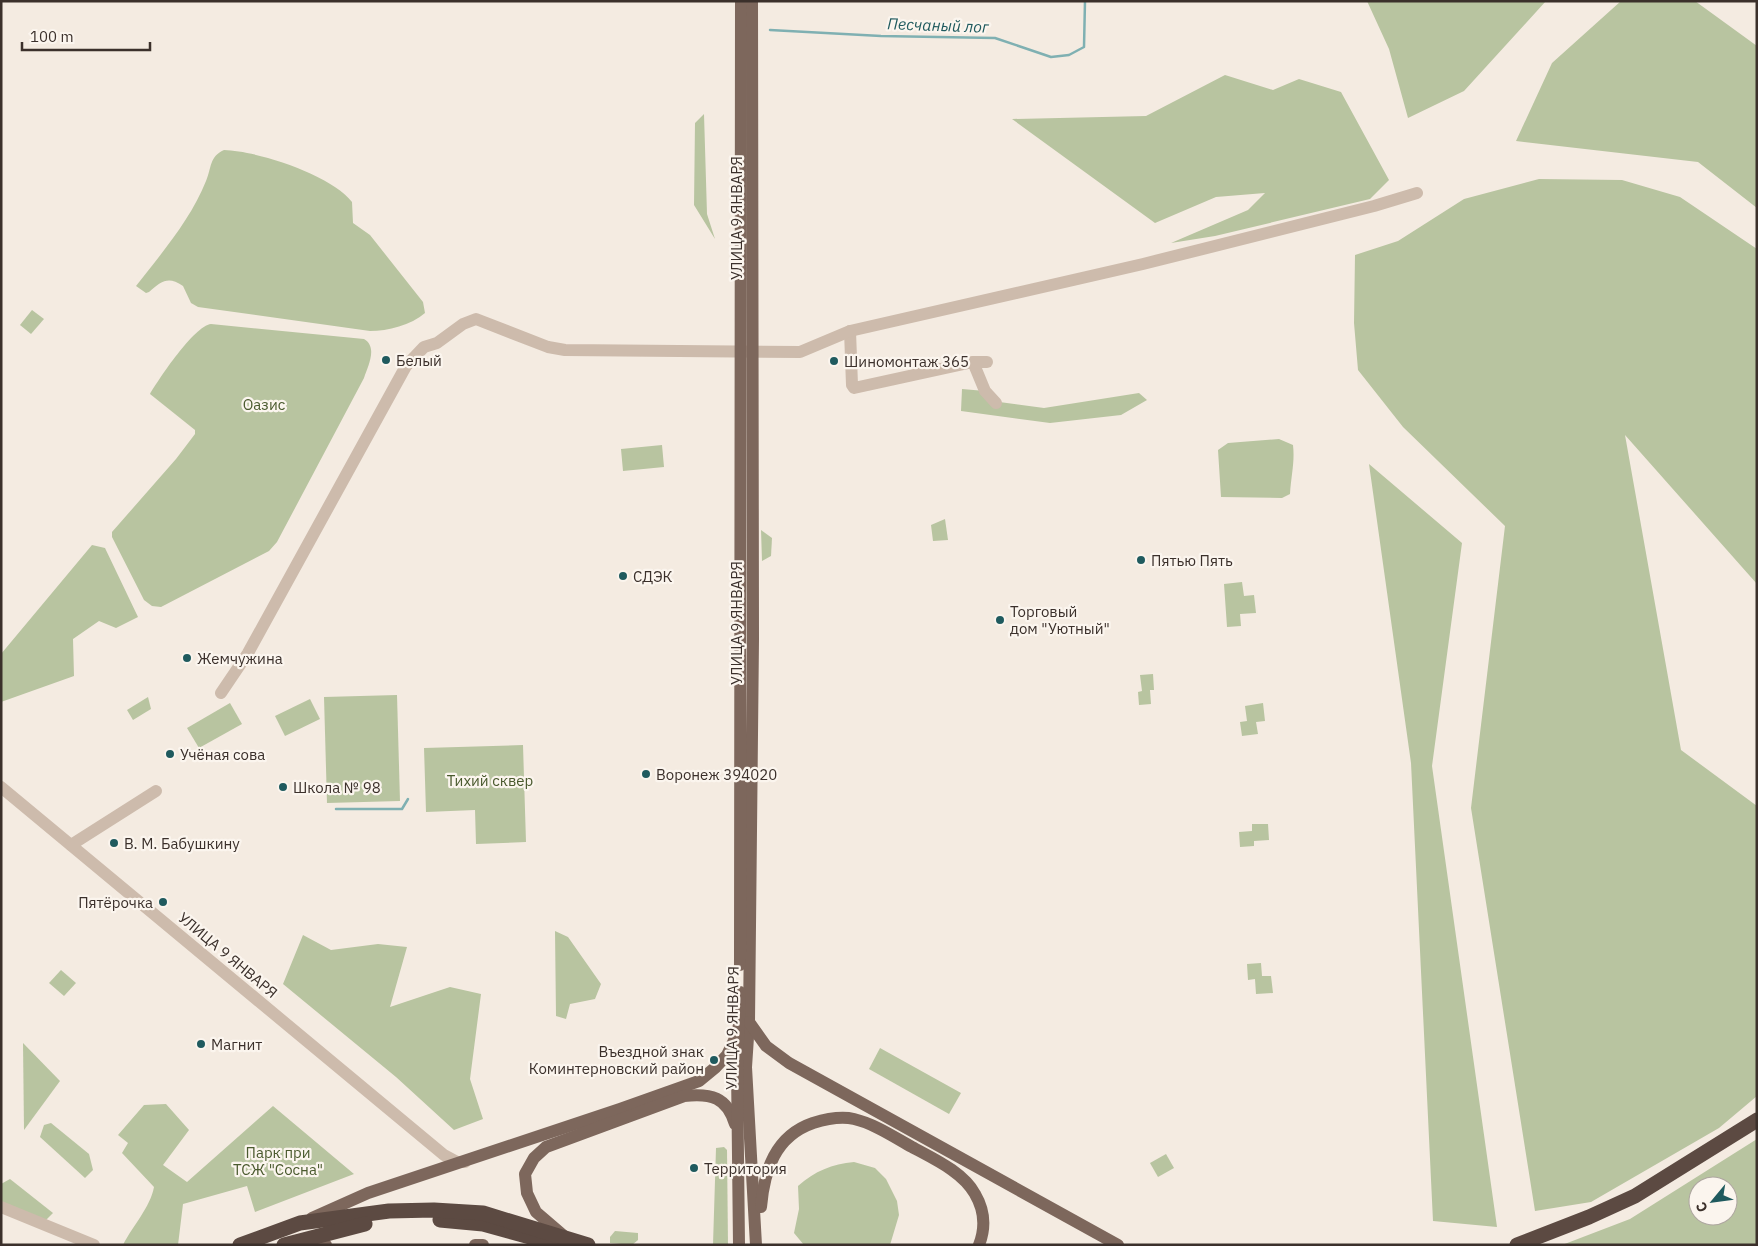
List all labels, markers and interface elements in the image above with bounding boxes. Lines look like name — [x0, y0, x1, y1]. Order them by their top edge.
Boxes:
water label: Песчаный лог — [887, 13, 990, 37]
scale bar — [22, 20, 150, 52]
text: 100 m — [30, 27, 74, 46]
street label: УЛИЦА 9 ЯНВАРЯ — [727, 156, 746, 280]
place label: Белый — [396, 351, 442, 370]
place label: Шиномонтаж 365 — [844, 352, 969, 371]
marker: Белый — [380, 354, 392, 366]
marker: Шиномонтаж 365 — [828, 355, 840, 367]
park label: Оазис — [243, 395, 286, 414]
place label: Пятью Пять — [1151, 551, 1233, 570]
marker: Пятью Пять — [1135, 554, 1147, 566]
street label: УЛИЦА 9 ЯНВАРЯ — [727, 561, 746, 685]
place label: СДЭК — [633, 567, 673, 586]
marker: СДЭК — [617, 570, 629, 582]
place label: Торговый дом "Уютный" — [1010, 602, 1110, 638]
marker: Торговый дом "Уютный" — [994, 614, 1006, 626]
place label: Жемчужина — [197, 649, 283, 668]
marker: Жемчужина — [181, 652, 193, 664]
place label: Учёная сова — [180, 745, 265, 764]
marker: Учёная сова — [164, 748, 176, 760]
place label: Воронеж 394020 — [656, 765, 777, 784]
marker: Воронеж 394020 — [640, 768, 652, 780]
park label: Тихий сквер — [447, 771, 533, 790]
place label: Школа № 98 — [293, 778, 381, 797]
marker: Школа № 98 — [277, 781, 289, 793]
place label: В. М. Бабушкину — [124, 834, 240, 853]
marker: В. М. Бабушкину — [108, 837, 120, 849]
place label: Пятёрочка — [78, 893, 153, 912]
marker: Пятёрочка — [157, 896, 169, 908]
street label: УЛИЦА 9 ЯНВАРЯ — [174, 908, 282, 1002]
street label: УЛИЦА 9 ЯНВАРЯ — [721, 966, 743, 1090]
place label: Магнит — [211, 1035, 262, 1054]
marker: Магнит — [195, 1038, 207, 1050]
place label: Въездной знак Коминтерновский район — [529, 1042, 704, 1078]
marker: Въездной знак Коминтерновский район — [708, 1054, 720, 1066]
park label: Парк при ТСЖ "Сосна" — [233, 1143, 323, 1179]
place label: Территория — [704, 1159, 787, 1178]
marker: Территория — [688, 1162, 700, 1174]
north arrow — [1688, 1176, 1738, 1226]
text: С — [1692, 1199, 1712, 1216]

